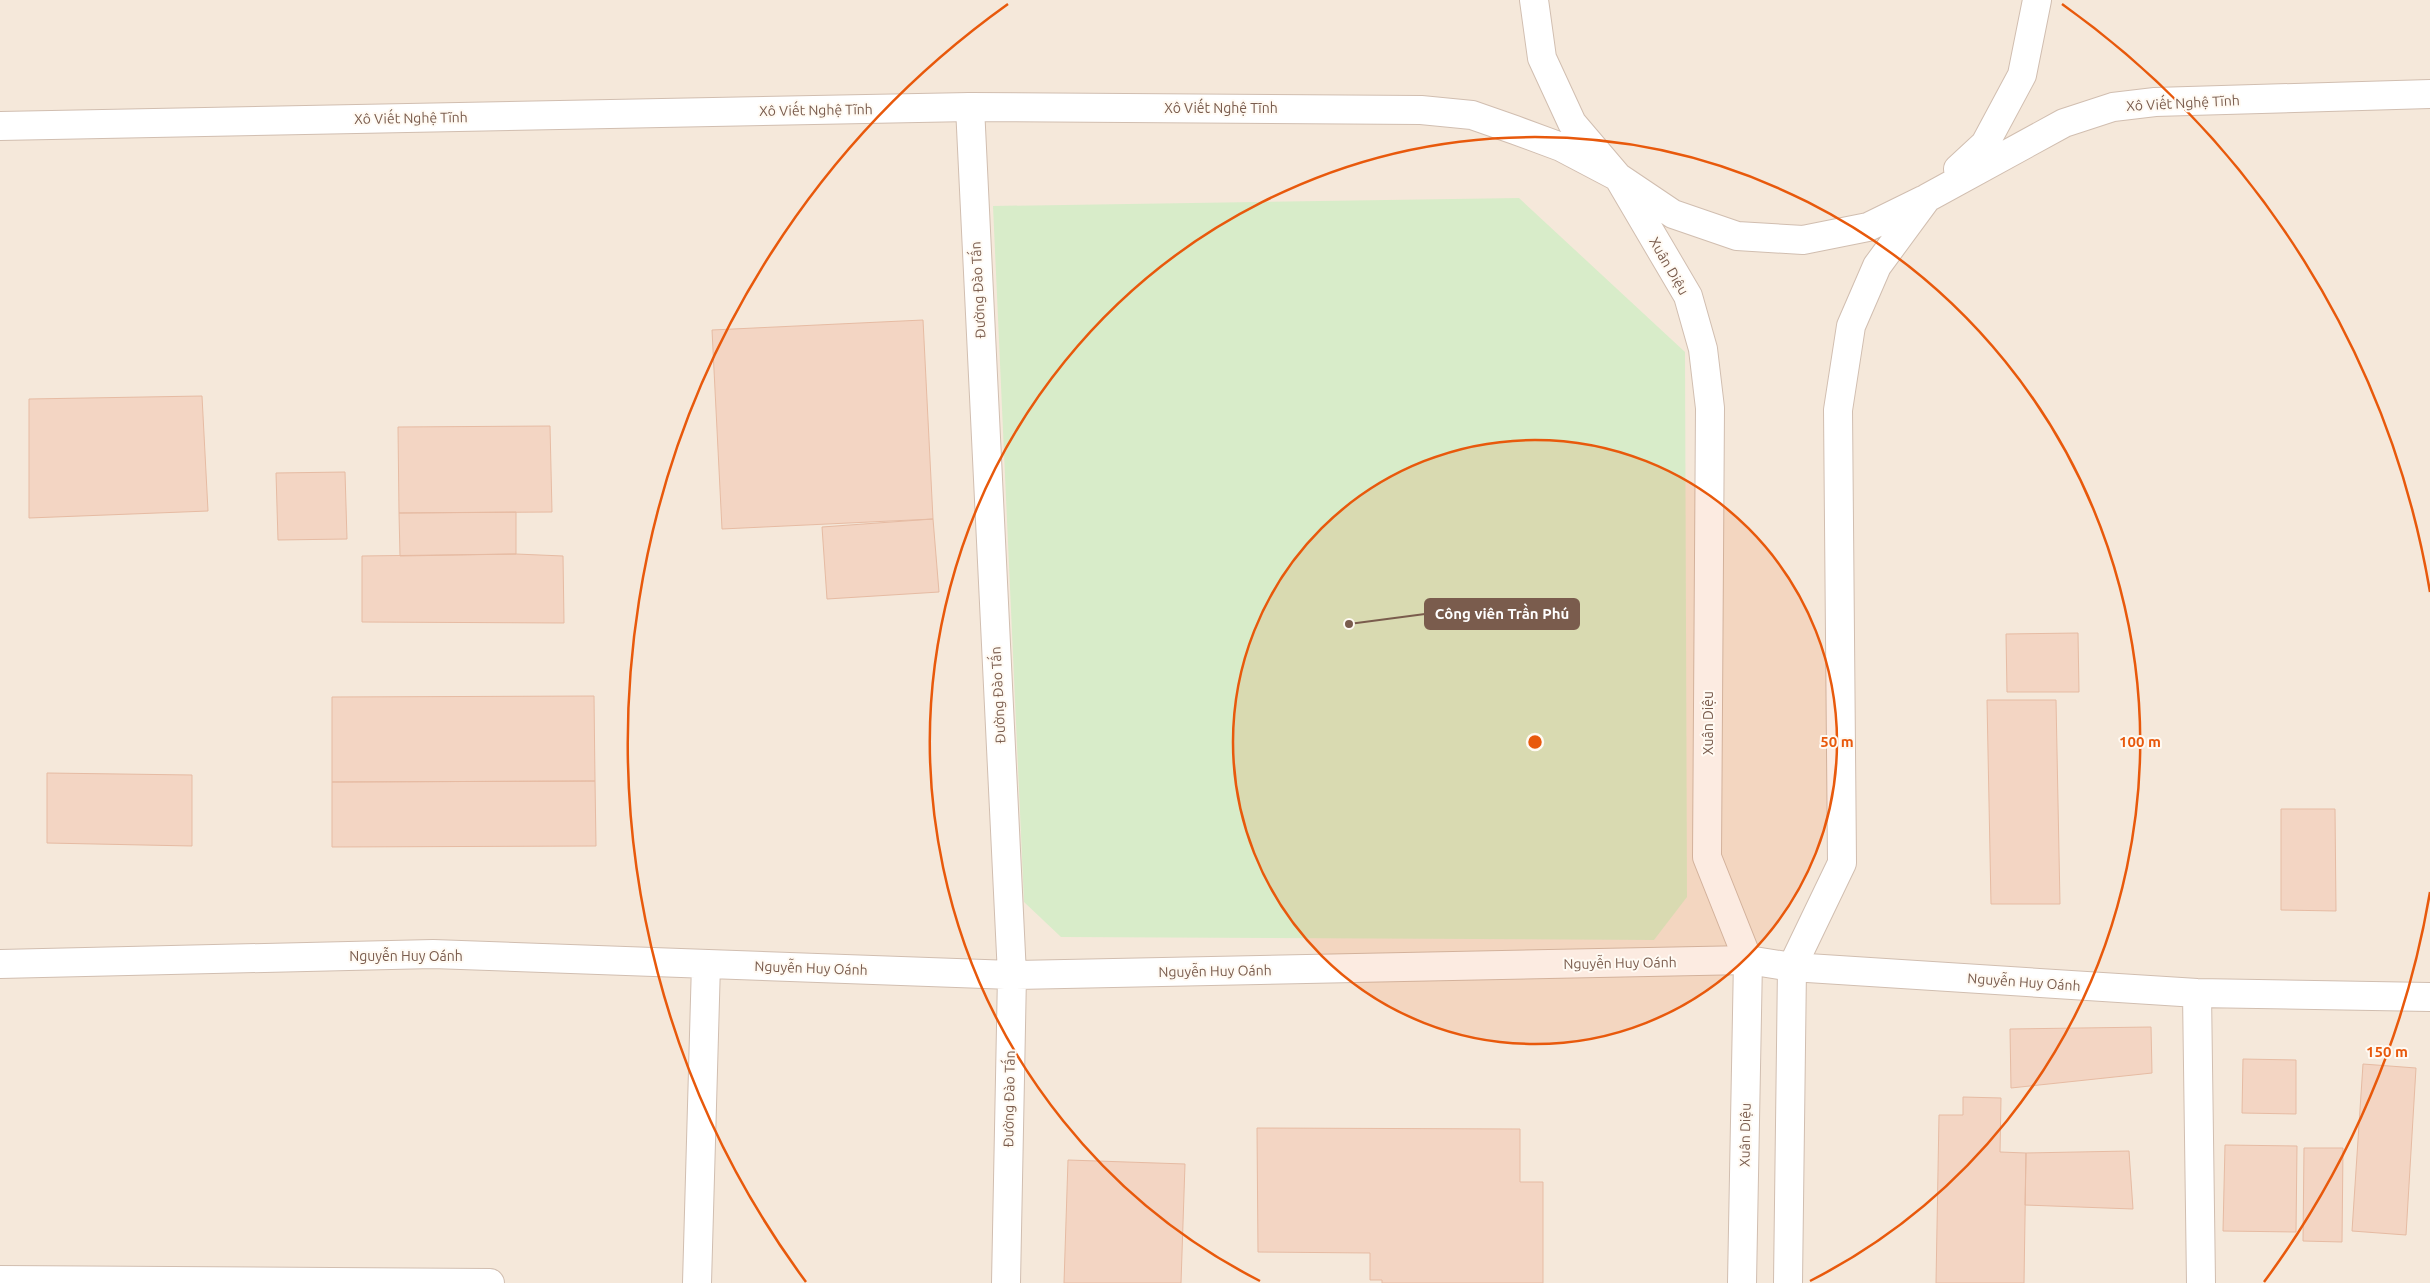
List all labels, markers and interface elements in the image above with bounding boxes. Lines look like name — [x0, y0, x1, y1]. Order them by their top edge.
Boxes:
street label: Xô Viết Nghệ Tĩnh — [2126, 90, 2240, 114]
street label: Xô Viết Nghệ Tĩnh — [1164, 98, 1278, 116]
street label: Xô Viết Nghệ Tĩnh — [759, 99, 873, 119]
street label: Xô Viết Nghệ Tĩnh — [354, 107, 468, 127]
street label: Xuân Diệu — [1646, 234, 1692, 298]
street label: Đường Đào Tấn — [965, 241, 989, 339]
callout: Công viên Trần Phú — [1425, 599, 1579, 629]
text: Công viên Trần Phú — [1435, 603, 1569, 622]
street label: Đường Đào Tấn — [985, 646, 1009, 744]
street label: Xuân Diệu — [1700, 691, 1716, 755]
centre of rings — [1526, 733, 1544, 751]
text: 50 m — [1820, 733, 1854, 750]
text: 100 m — [2119, 733, 2161, 750]
street label: Nguyễn Huy Oánh — [349, 946, 463, 964]
street label: Nguyễn Huy Oánh — [1563, 952, 1677, 972]
street label: Nguyễn Huy Oánh — [754, 956, 868, 978]
street label: Nguyễn Huy Oánh — [1158, 960, 1272, 980]
street label: Nguyễn Huy Oánh — [1967, 968, 2081, 994]
text: 150 m — [2366, 1043, 2408, 1060]
street label: Đường Đào Tấn — [998, 1050, 1018, 1148]
street label: Xuân Diệu — [1736, 1103, 1754, 1167]

